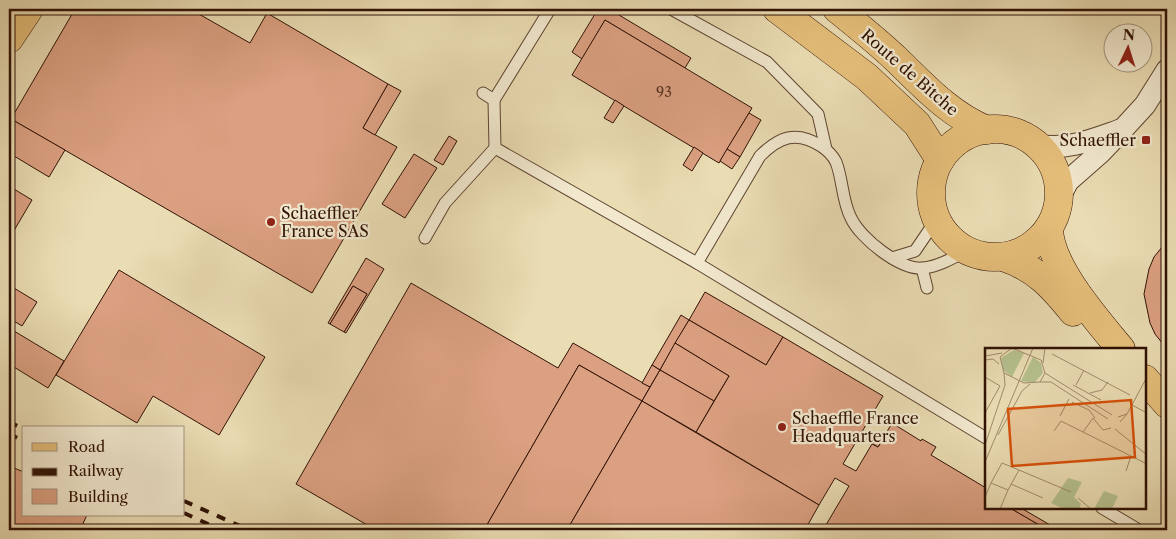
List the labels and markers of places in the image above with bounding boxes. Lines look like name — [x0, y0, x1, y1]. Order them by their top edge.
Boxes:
place label: Schaeffler — [1060, 130, 1136, 150]
marker: Schaeffler — [1140, 134, 1152, 146]
place label: Schaeffler France SAS — [281, 203, 369, 241]
marker: Schaeffler France SAS — [265, 216, 277, 228]
place label: Schaeffle France Headquarters — [792, 408, 919, 446]
marker: Schaeffle France Headquarters — [776, 421, 788, 433]

